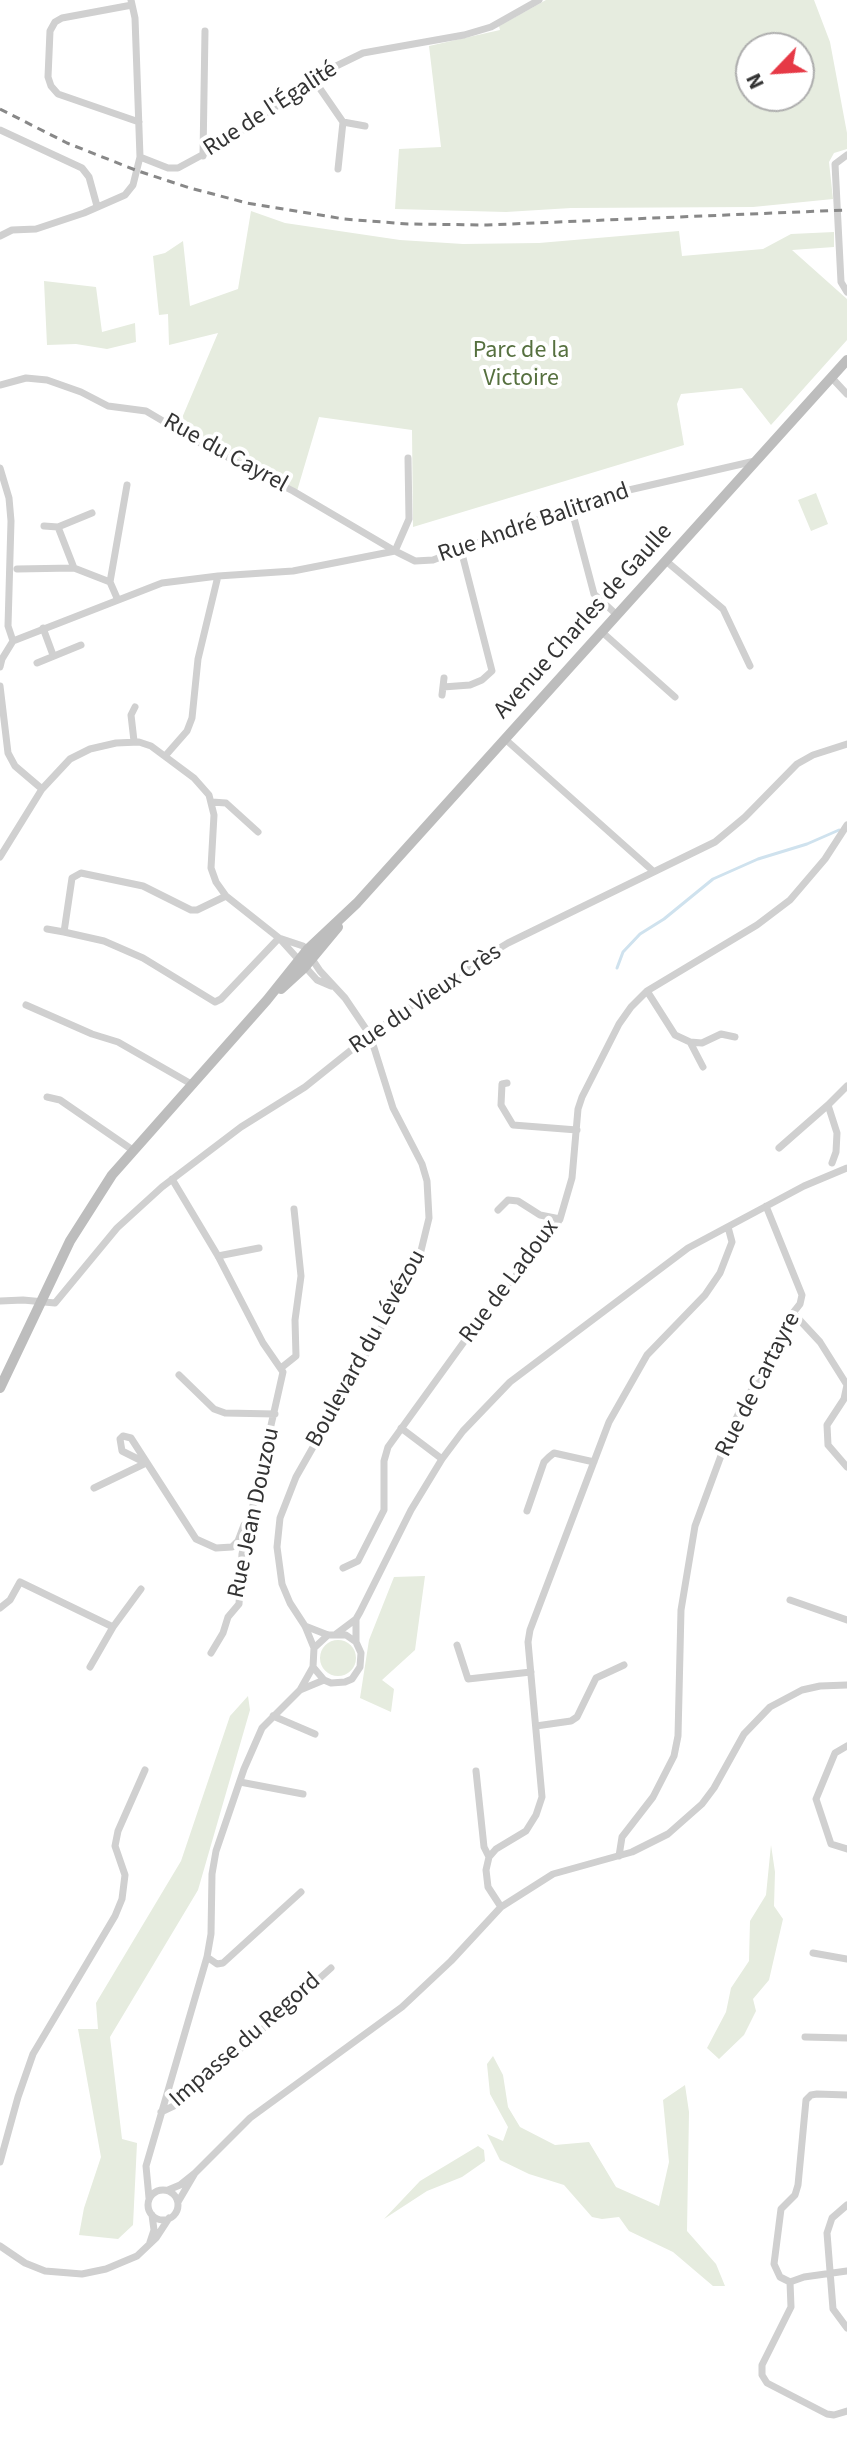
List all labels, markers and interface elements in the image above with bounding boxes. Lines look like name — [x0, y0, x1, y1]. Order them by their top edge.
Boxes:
north arrow — [735, 32, 815, 112]
street label: Rue de l'Égalité — [199, 56, 343, 164]
text: N — [737, 68, 773, 95]
park label: Parc de la Victoire — [473, 338, 569, 394]
street label: Rue du Cayrel — [158, 408, 292, 500]
street label: Rue André Balitrand — [435, 478, 633, 570]
street label: Avenue Charles de Gaulle — [489, 518, 679, 726]
street label: Rue du Vieux Crès — [345, 939, 507, 1061]
street label: Rue de Ladoux — [454, 1215, 566, 1349]
street label: Boulevard du Lévézou — [301, 1245, 433, 1453]
street label: Rue de Cartayre — [710, 1308, 808, 1462]
street label: Rue Jean Douzou — [223, 1425, 287, 1601]
street label: Impasse du Regord — [165, 1968, 327, 2114]

